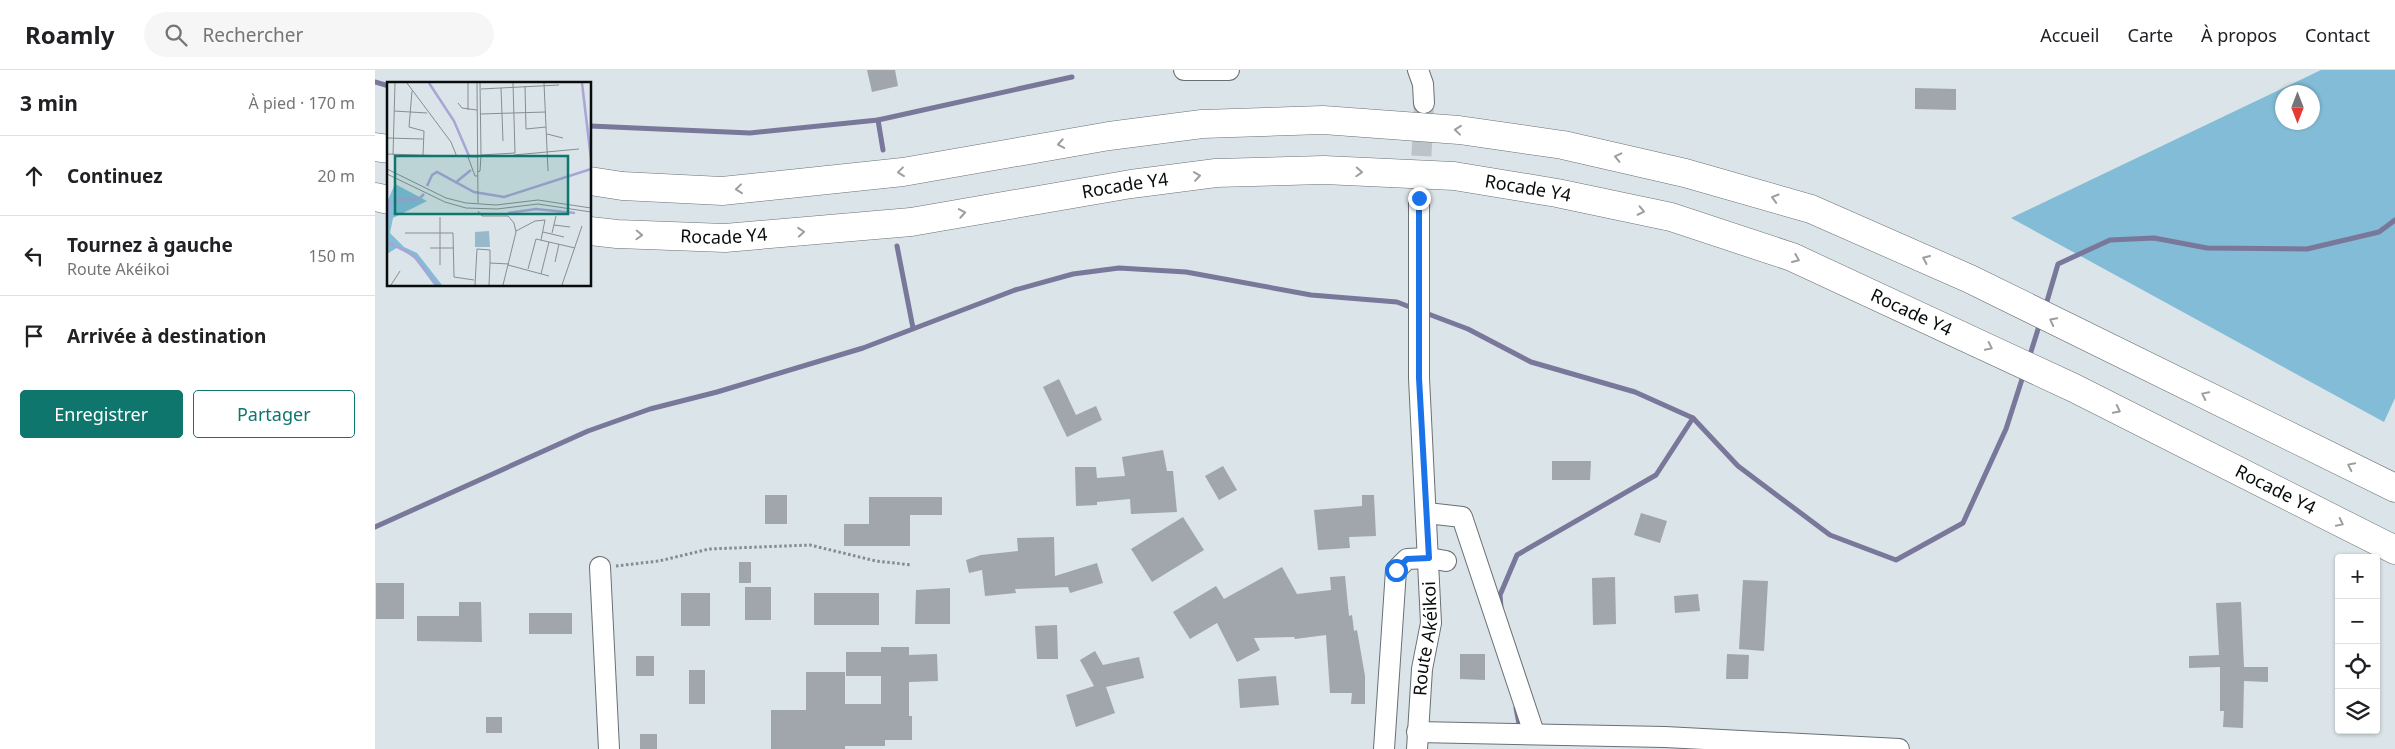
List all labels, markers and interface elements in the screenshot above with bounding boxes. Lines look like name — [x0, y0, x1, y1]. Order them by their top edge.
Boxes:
search box — [144, 12, 494, 57]
text: Roamly — [25, 18, 114, 51]
icon: search — [162, 21, 190, 49]
text: Rechercher — [202, 22, 303, 48]
text: Accueil — [2040, 23, 2100, 47]
text: Carte — [2128, 23, 2173, 47]
text: À propos — [2201, 23, 2277, 47]
text: Contact — [2305, 23, 2370, 47]
inset map — [387, 82, 591, 286]
north arrow — [2275, 85, 2320, 130]
text: 3 min — [20, 89, 78, 117]
text: À pied · 170 m — [249, 92, 355, 114]
one-way arrow — [1454, 125, 1462, 136]
one-way arrow — [1056, 139, 1065, 149]
one-way arrow — [1614, 152, 1622, 163]
icon: ahead — [20, 162, 48, 190]
text: Continuez — [67, 163, 163, 189]
text: 20 m — [318, 165, 355, 187]
one-way arrow — [896, 166, 904, 177]
street label: Rocade Y4 — [1080, 166, 1170, 203]
one-way arrow — [1355, 166, 1363, 177]
street label: Rocade Y4 — [1483, 168, 1574, 207]
one-way arrow — [1192, 171, 1201, 181]
one-way arrow — [735, 183, 743, 194]
route end — [1408, 187, 1431, 210]
one-way arrow — [1772, 194, 1780, 204]
one-way arrow — [1636, 205, 1645, 216]
one-way arrow — [958, 209, 966, 219]
street label: Rocade Y4 — [680, 221, 768, 249]
one-way arrow — [797, 226, 805, 237]
one-way arrow — [635, 229, 643, 240]
text: Tournez à gauche — [67, 232, 233, 258]
icon: left — [20, 242, 48, 270]
text: 150 m — [308, 245, 355, 267]
one-way arrow — [1791, 253, 1800, 263]
one-way arrow — [1922, 255, 1931, 266]
text: Route Akéikoi — [67, 258, 170, 280]
street label: Rocade Y4 — [1867, 282, 1956, 341]
one-way arrow — [2049, 317, 2058, 327]
icon: arrive — [20, 322, 48, 350]
text: Arrivée à destination — [67, 323, 266, 349]
one-way arrow — [1983, 341, 1992, 351]
button: Enregistrer — [20, 390, 183, 438]
button: Partager — [193, 390, 355, 438]
one-way arrow — [2201, 391, 2210, 401]
one-way arrow — [2112, 404, 2121, 414]
street label: Rocade Y4 — [2232, 458, 2320, 519]
one-way arrow — [2347, 462, 2356, 472]
one-way arrow — [2335, 517, 2344, 527]
map controls — [2335, 554, 2380, 734]
button: + — [2335, 554, 2380, 599]
route start — [1385, 559, 1408, 582]
street label: Route Akéikoi — [1407, 581, 1442, 697]
button: − — [2335, 599, 2380, 644]
button: locate — [2335, 644, 2380, 689]
button: layers — [2335, 689, 2380, 734]

